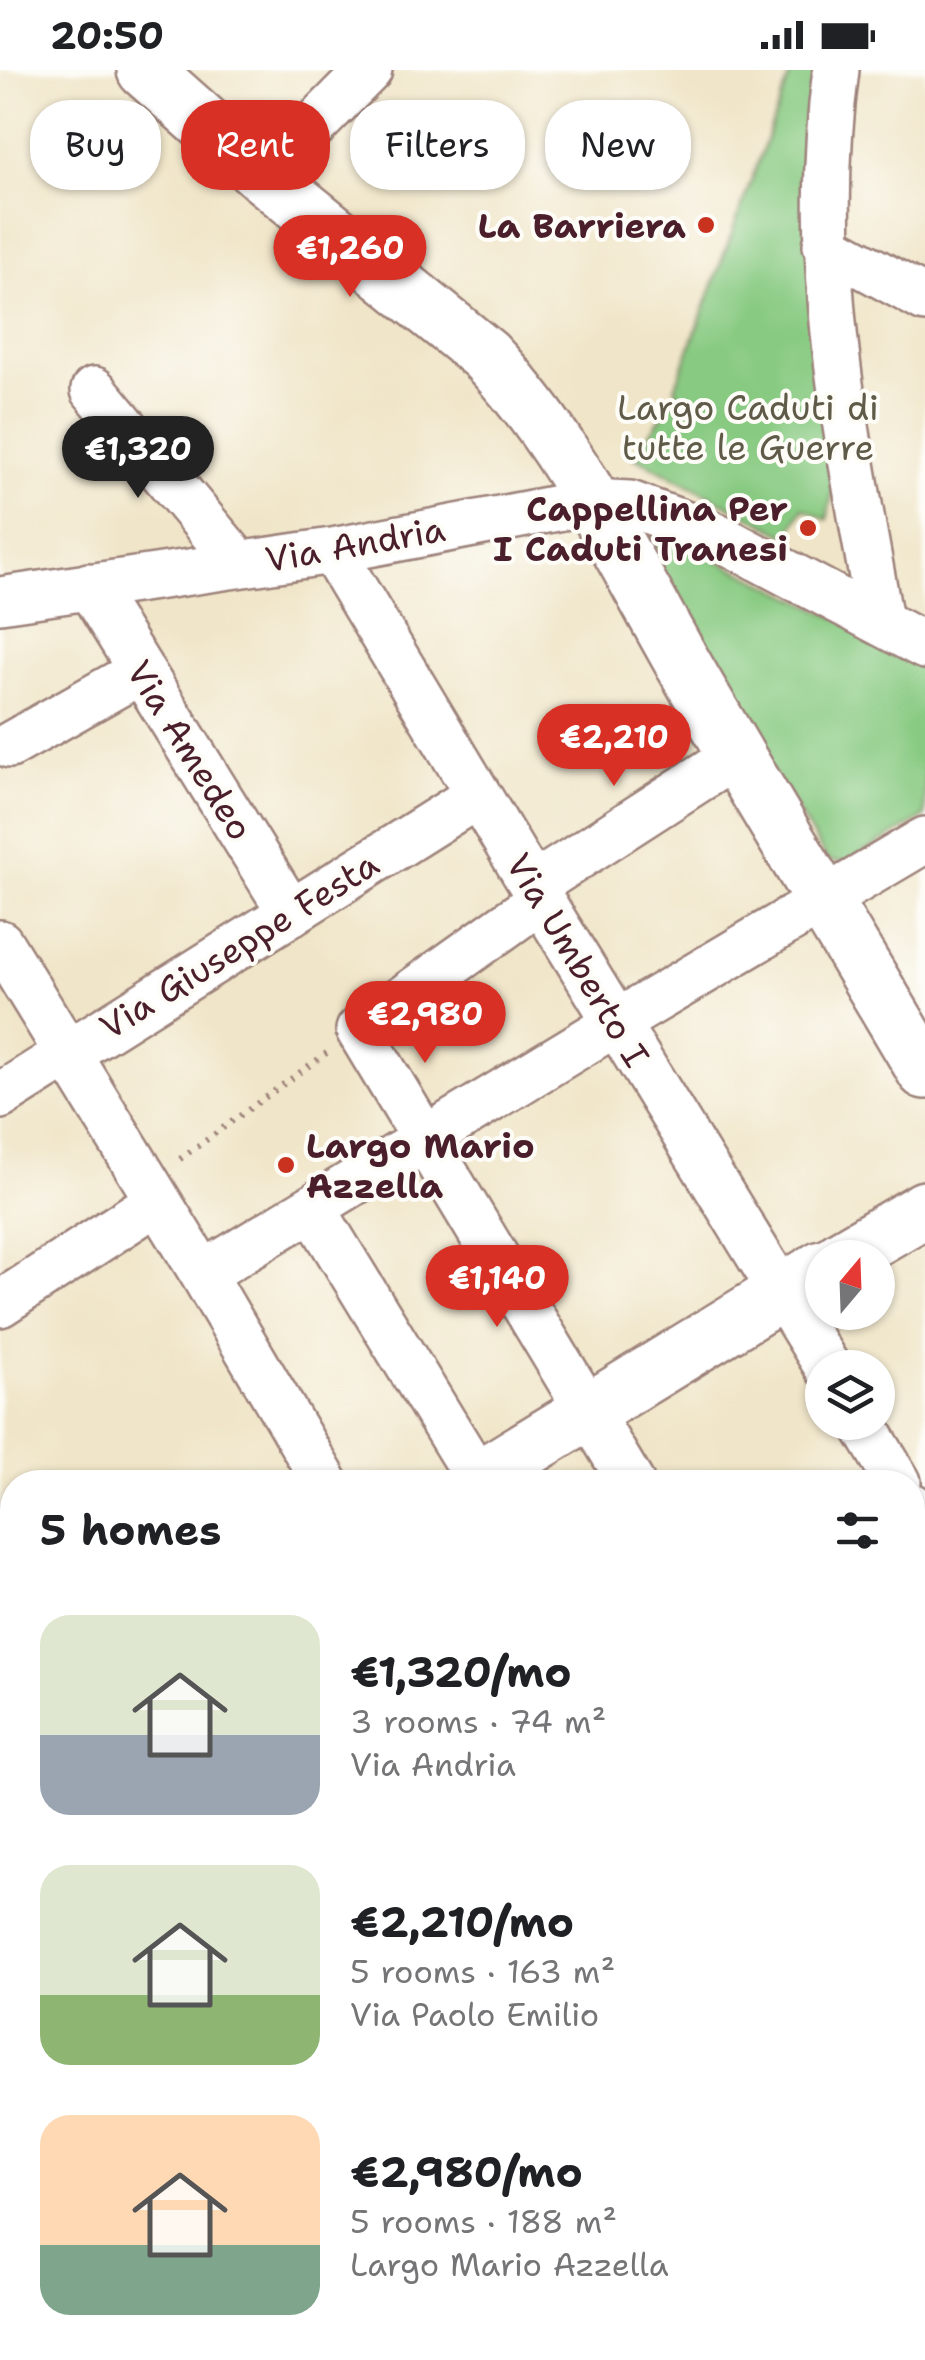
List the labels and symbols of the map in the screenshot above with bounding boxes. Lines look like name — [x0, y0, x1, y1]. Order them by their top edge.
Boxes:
place label: La Barriera — [478, 202, 686, 249]
marker: La Barriera — [695, 214, 717, 236]
pin: €1,260 — [269, 215, 431, 300]
park label: Largo Caduti di tutte le Guerre — [617, 384, 879, 471]
pin: €1,320 — [57, 416, 219, 501]
place label: Cappellina Per I Caduti Tranesi — [493, 485, 788, 572]
street label: Via Andria — [262, 505, 449, 583]
marker: Cappellina Per I Caduti Tranesi — [797, 517, 819, 539]
street label: Via Amedeo — [116, 651, 264, 849]
pin: €2,210 — [533, 704, 695, 789]
street label: Via Giuseppe Festa — [91, 840, 387, 1050]
street label: Via Umberto I — [496, 844, 660, 1076]
pin: €2,980 — [344, 981, 506, 1066]
place label: Largo Mario Azzella — [306, 1122, 535, 1209]
marker: Largo Mario Azzella — [275, 1154, 297, 1176]
north arrow — [805, 1240, 895, 1330]
pin: €1,140 — [416, 1245, 578, 1330]

